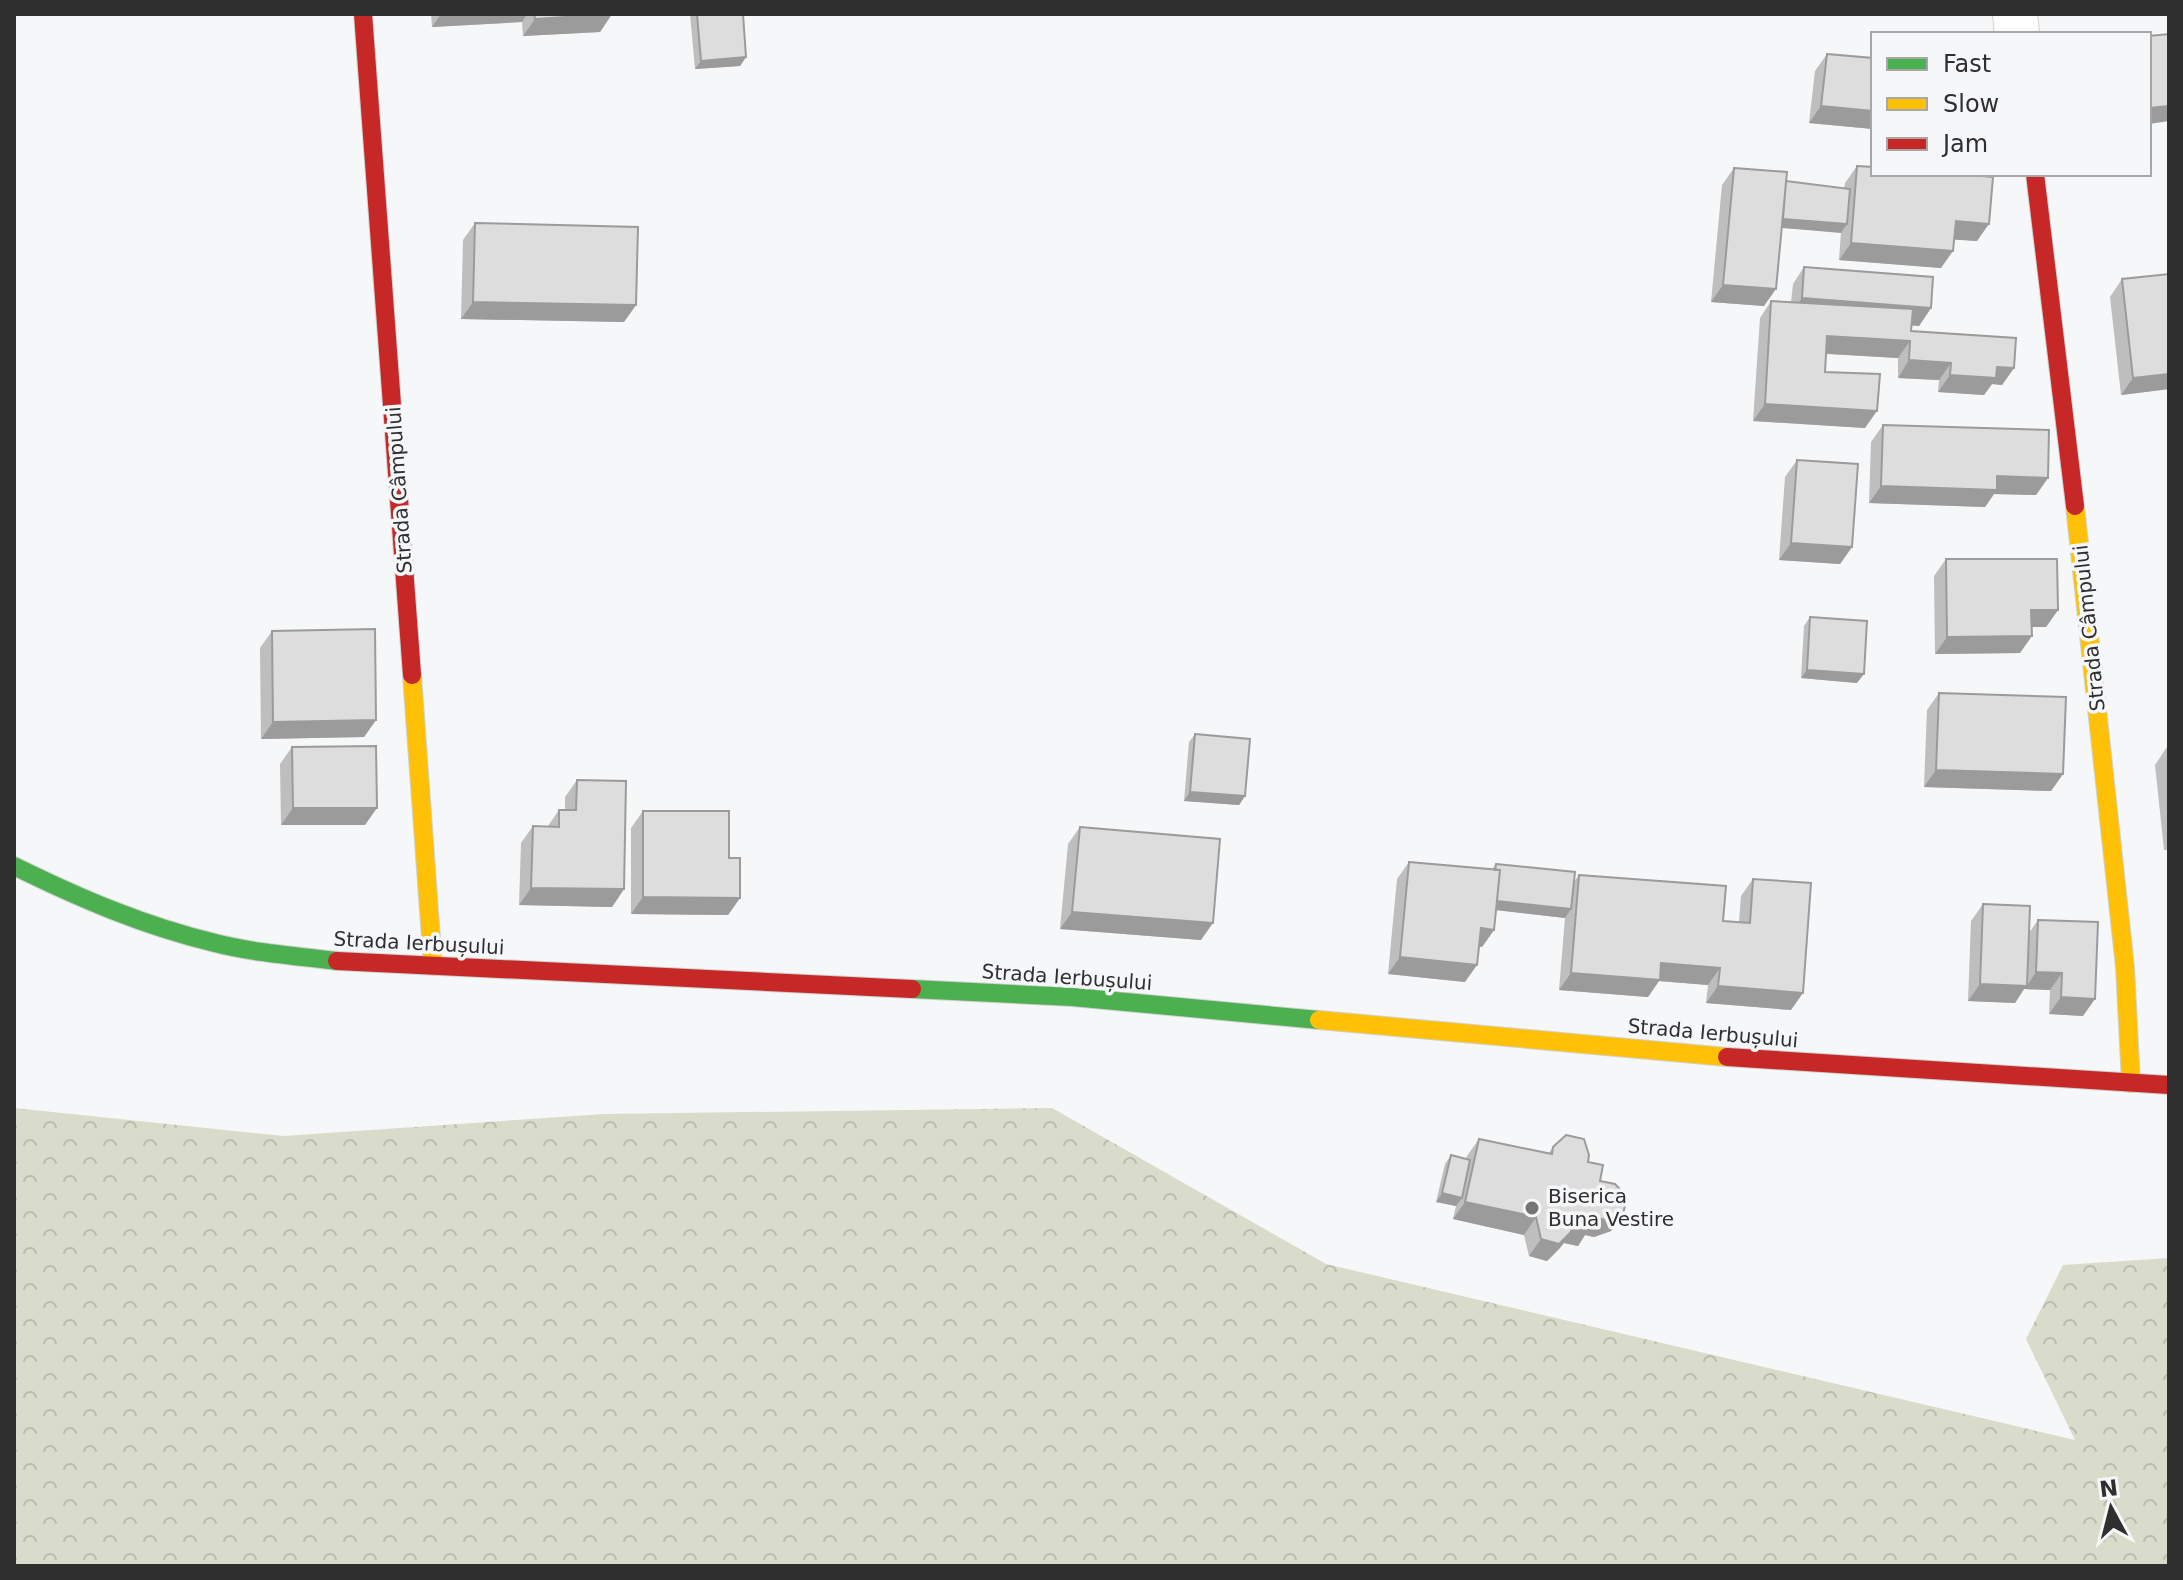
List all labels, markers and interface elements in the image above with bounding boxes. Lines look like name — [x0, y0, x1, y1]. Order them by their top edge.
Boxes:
legend — [1871, 32, 2151, 176]
text: Fast — [1943, 50, 1991, 78]
text: Slow — [1943, 90, 1999, 118]
text: Jam — [1941, 130, 1988, 158]
street label: Strada Câmpului — [381, 406, 417, 574]
street label: Strada Câmpului — [2068, 544, 2110, 712]
street label: Strada Ierbușului — [333, 927, 505, 959]
street label: Strada Ierbușului — [981, 959, 1153, 995]
street label: Strada Ierbușului — [1627, 1014, 1799, 1052]
place label: Biserica Buna Vestire — [1548, 1184, 1674, 1231]
marker: Biserica Buna Vestire — [1523, 1199, 1541, 1217]
north arrow — [2071, 1468, 2151, 1548]
text: N — [2098, 1475, 2119, 1502]

